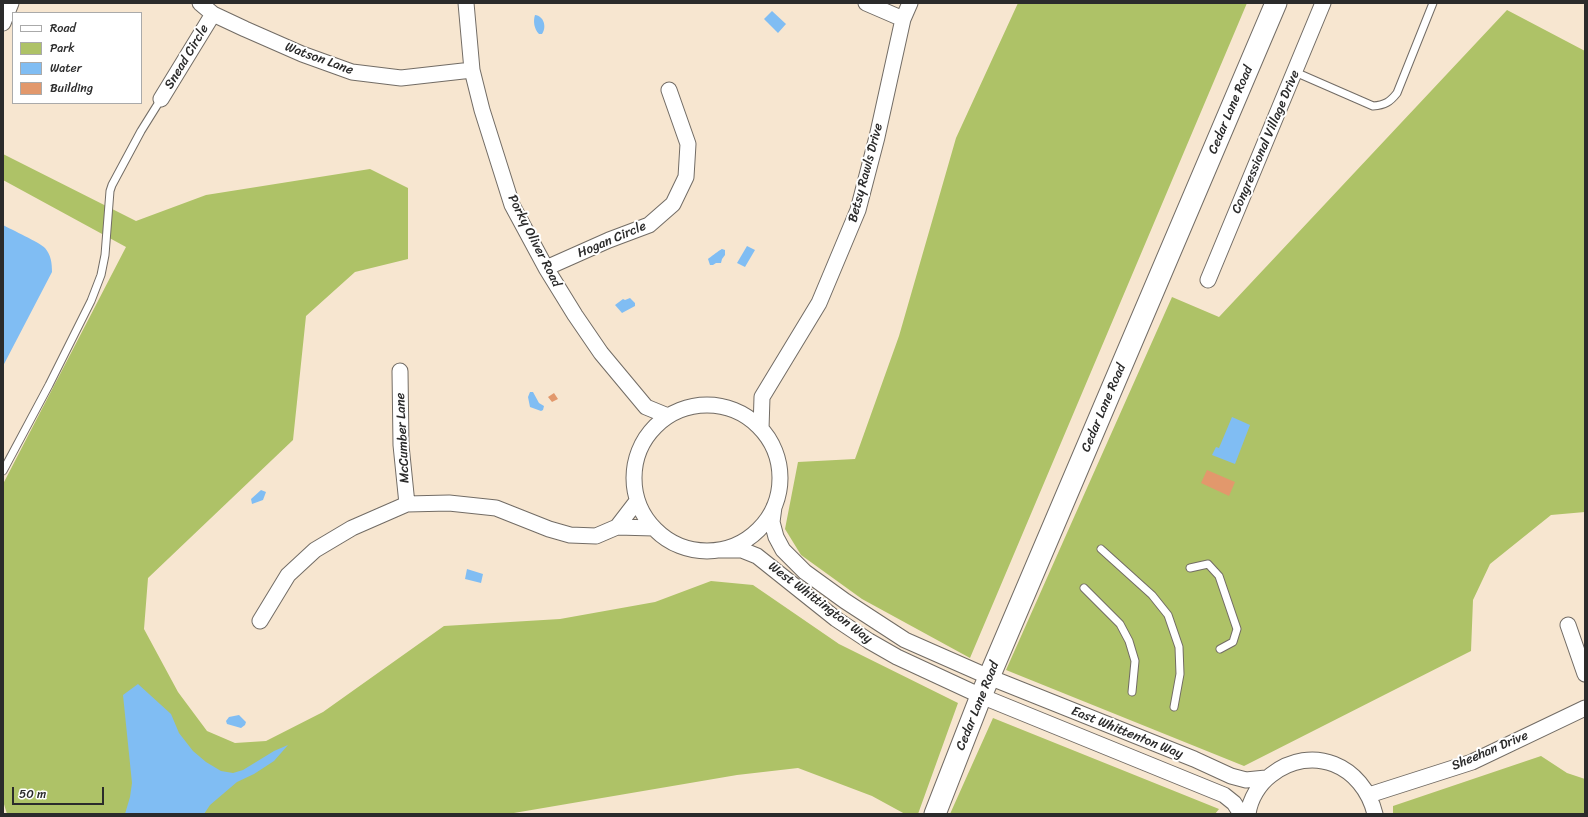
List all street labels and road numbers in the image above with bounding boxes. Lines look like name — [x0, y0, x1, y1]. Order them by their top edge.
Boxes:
street label: Snead Circle — [162, 22, 212, 92]
street label: Watson Lane — [283, 39, 355, 79]
street label: Cedar Lane Road — [1205, 64, 1257, 156]
street label: Congressional Village Drive — [1229, 68, 1303, 216]
street label: Betsy Rawls Drive — [845, 122, 887, 224]
street label: Porky Oliver Road — [504, 192, 564, 290]
street label: Hogan Circle — [575, 219, 649, 261]
street label: Cedar Lane Road — [1078, 362, 1130, 454]
street label: McCumber Lane — [393, 392, 413, 484]
street label: West Whittington Way — [765, 559, 875, 647]
street label: Cedar Lane Road — [953, 659, 1003, 753]
street label: East Whittenton Way — [1069, 703, 1185, 763]
street label: Sheehan Drive — [1449, 728, 1531, 774]

